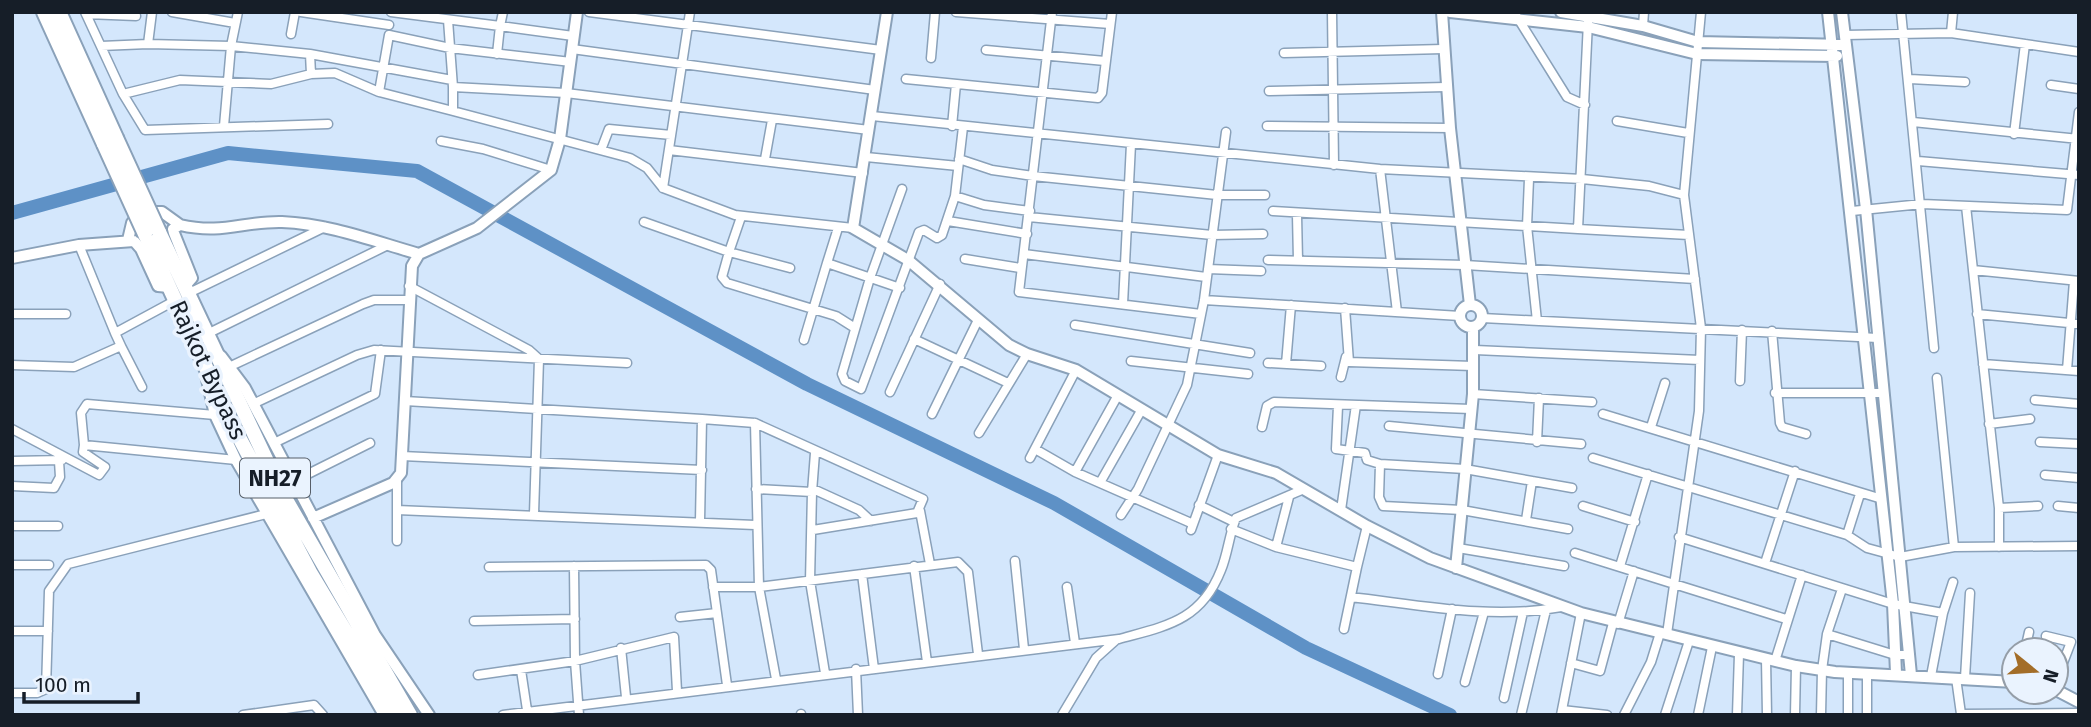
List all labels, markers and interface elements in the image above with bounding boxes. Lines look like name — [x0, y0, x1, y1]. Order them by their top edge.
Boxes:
street label: Rajkot Bypass — [164, 296, 252, 444]
road number: NH27 — [240, 458, 310, 498]
north arrow — [2000, 636, 2070, 706]
scale bar — [24, 660, 138, 704]
text: N — [2038, 667, 2064, 686]
text: 100 m — [35, 672, 91, 698]

